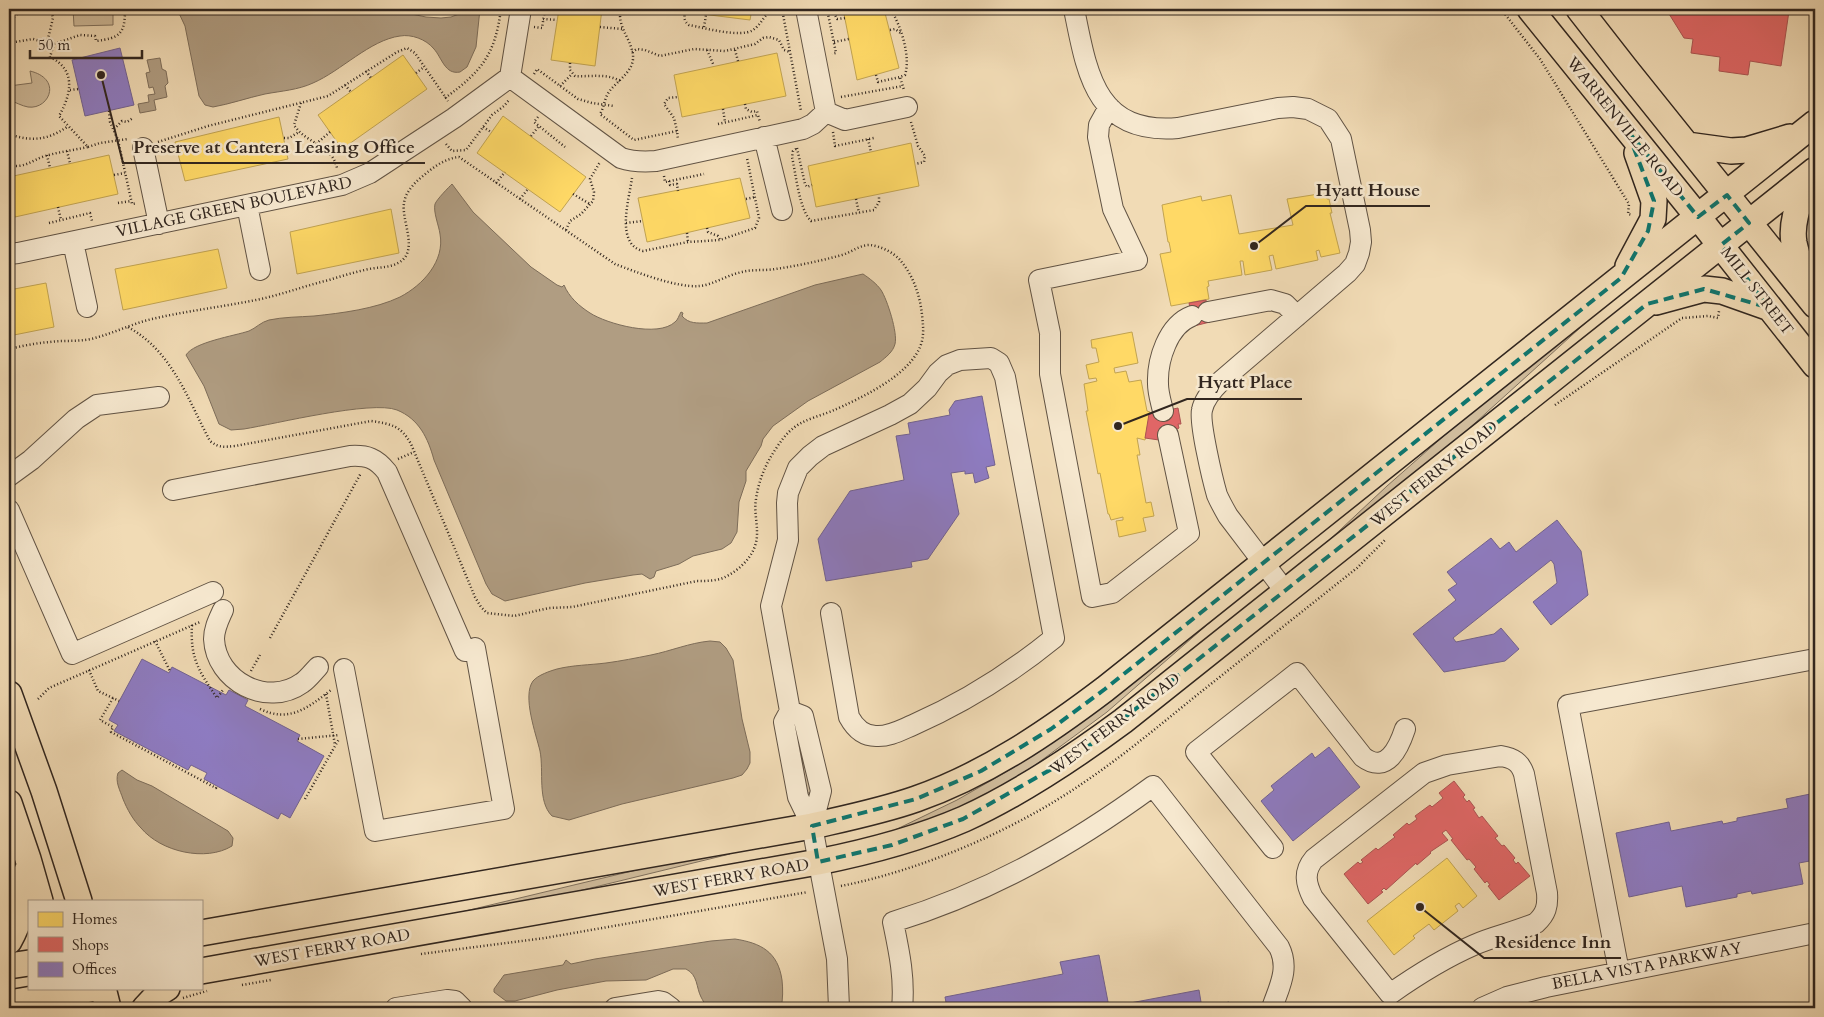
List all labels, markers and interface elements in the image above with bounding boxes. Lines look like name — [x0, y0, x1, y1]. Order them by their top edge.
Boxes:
scale bar — [30, 28, 142, 60]
text: 50 m — [38, 35, 70, 55]
street label: WARRENVILLE ROAD — [1561, 51, 1689, 202]
callout: Preserve at Cantera Leasing Office — [123, 130, 425, 163]
text: Preserve at Cantera Leasing Office — [133, 135, 415, 160]
street label: VILLAGE GREEN BOULEVARD — [114, 171, 354, 243]
callout: Hyatt House — [1306, 173, 1430, 206]
text: Hyatt House — [1316, 178, 1420, 203]
street label: MILL STREET — [1716, 242, 1799, 340]
callout: Hyatt Place — [1187, 366, 1302, 399]
text: Hyatt Place — [1197, 370, 1293, 395]
street label: WEST FERRY ROAD — [1365, 416, 1502, 533]
street label: WEST FERRY ROAD — [1044, 668, 1185, 781]
street label: WEST FERRY ROAD — [650, 853, 811, 903]
legend — [28, 900, 202, 990]
text: Homes — [72, 909, 117, 929]
street label: WEST FERRY ROAD — [251, 923, 412, 973]
callout: Residence Inn — [1484, 925, 1621, 958]
text: Residence Inn — [1495, 930, 1612, 955]
text: Shops — [72, 935, 109, 955]
street label: BELLA VISTA PARKWAY — [1550, 937, 1744, 995]
text: Offices — [72, 959, 117, 979]

